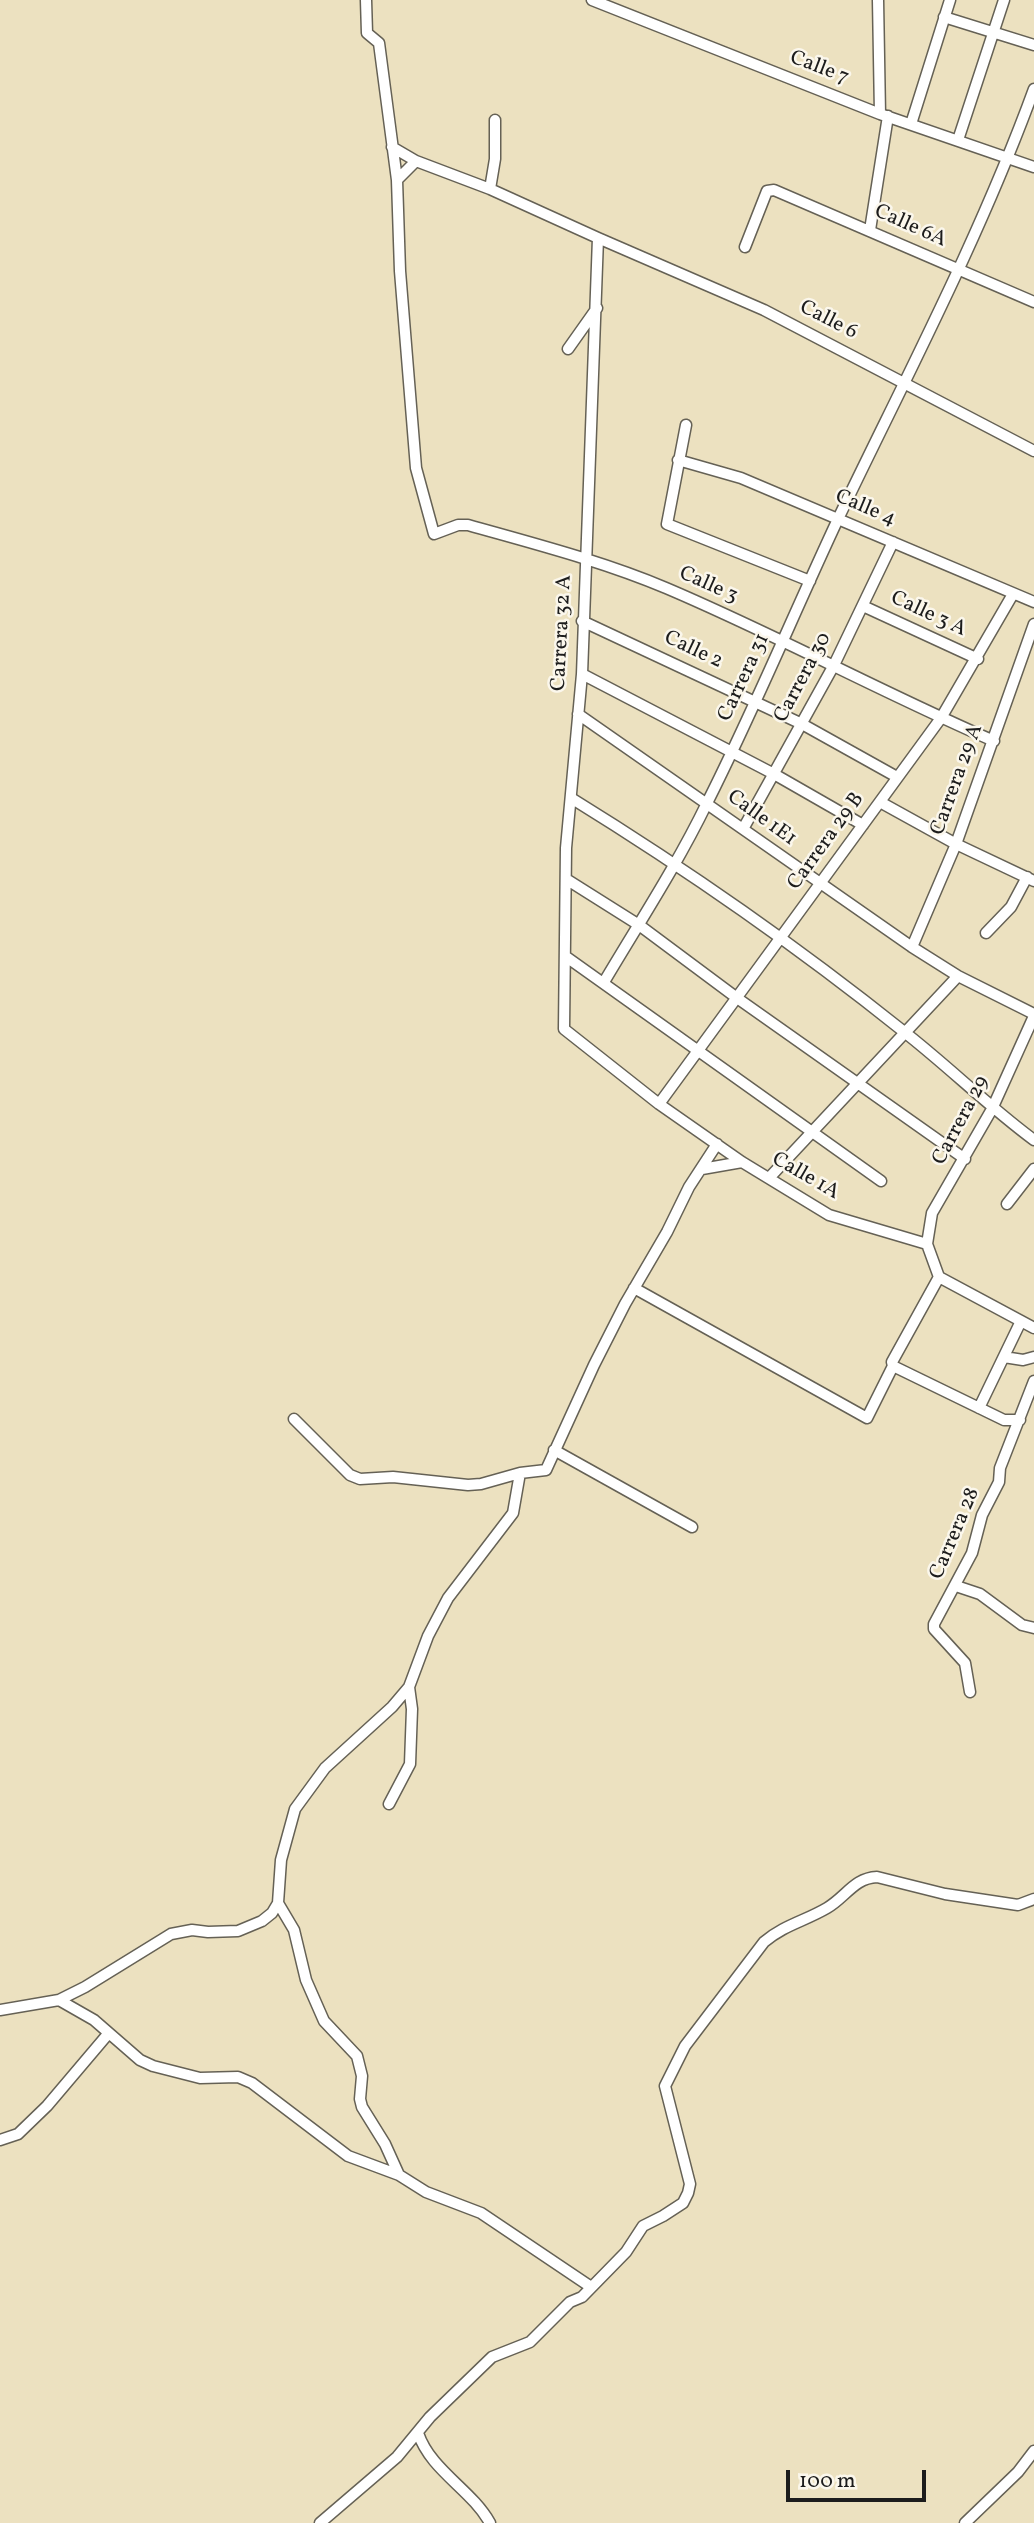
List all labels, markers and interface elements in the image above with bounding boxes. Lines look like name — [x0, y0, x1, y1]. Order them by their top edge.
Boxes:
street label: Calle 7 — [786, 46, 852, 92]
street label: Calle 6A — [870, 200, 950, 254]
street label: Calle 6 — [795, 296, 861, 346]
street label: Calle 4 — [831, 485, 899, 533]
street label: Calle 3 — [675, 562, 741, 610]
street label: Carrera 32 A — [547, 574, 579, 692]
street label: Calle 3 A — [886, 587, 970, 643]
street label: Calle 2 — [660, 626, 726, 676]
street label: Carrera 30 — [770, 629, 838, 727]
street label: Carrera 31 — [714, 630, 776, 726]
street label: Carrera 29 A — [926, 721, 990, 839]
street label: Calle 1E1 — [721, 785, 801, 853]
street label: Carrera 29 B — [783, 788, 871, 896]
street label: Carrera 29 — [928, 1072, 996, 1170]
street label: Calle 1A — [767, 1148, 843, 1206]
street label: Carrera 28 — [925, 1484, 987, 1584]
scale bar — [789, 2456, 929, 2500]
text: 100 m — [799, 2467, 856, 2496]

